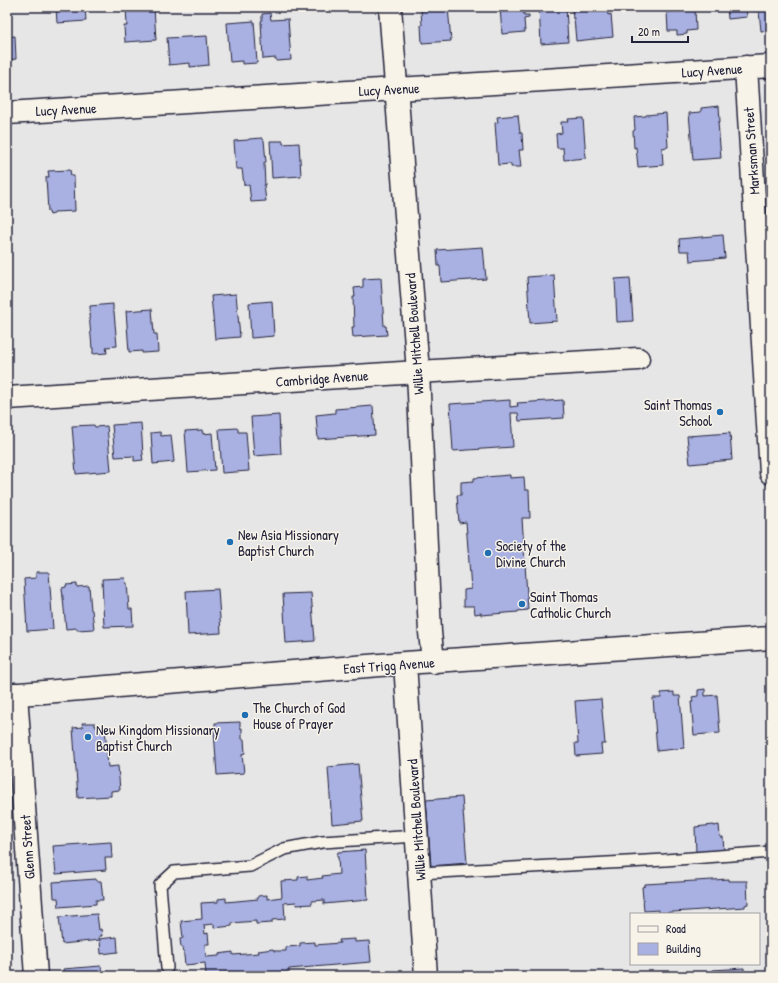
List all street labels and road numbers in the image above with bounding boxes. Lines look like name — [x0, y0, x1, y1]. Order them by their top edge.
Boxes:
street label: Lucy Avenue — [681, 58, 744, 83]
street label: Lucy Avenue — [358, 78, 420, 101]
street label: Lucy Avenue — [35, 98, 97, 121]
street label: Marksman Street — [738, 106, 764, 195]
street label: Willie Mitchell Boulevard — [400, 272, 428, 395]
street label: Cambridge Avenue — [275, 365, 370, 392]
street label: East Trigg Avenue — [343, 652, 436, 679]
street label: Willie Mitchell Boulevard — [402, 758, 430, 881]
street label: Glenn Street — [15, 814, 39, 880]

